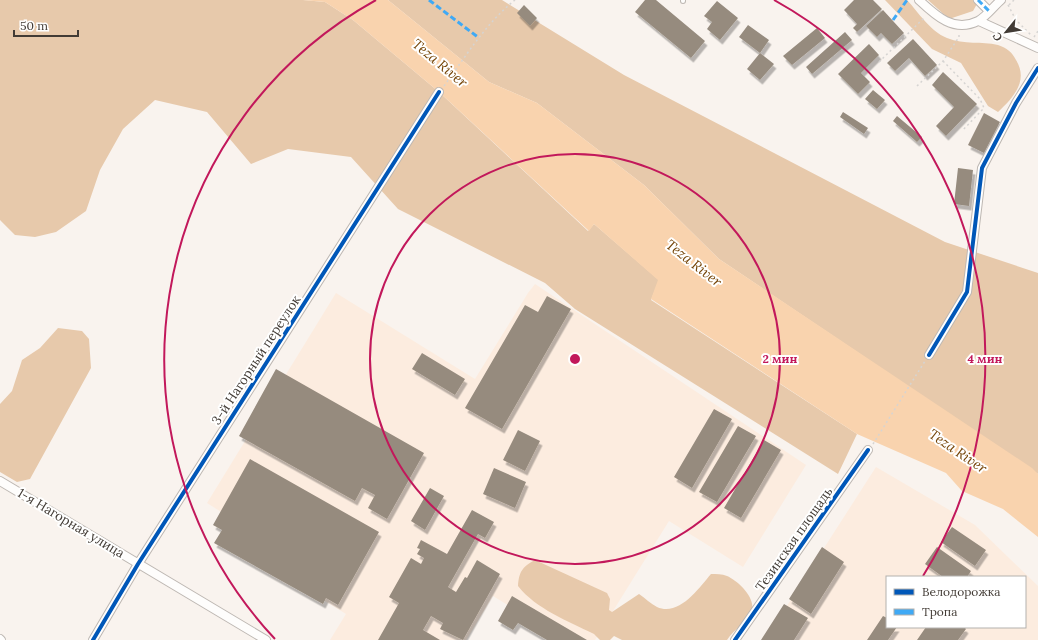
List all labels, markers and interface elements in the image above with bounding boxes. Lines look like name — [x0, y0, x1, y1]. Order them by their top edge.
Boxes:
scale bar — [14, 12, 78, 38]
north arrow — [986, 12, 1026, 52]
text: 50 m — [20, 18, 48, 33]
text: С — [989, 30, 1005, 44]
water label: Teza River — [409, 35, 472, 92]
water label: Teza River — [662, 235, 726, 291]
street label: 3-й Нагорный переулок — [208, 292, 304, 428]
text: 2 мин — [762, 351, 798, 366]
text: 4 мин — [967, 351, 1003, 366]
centre of rings — [568, 352, 582, 366]
water label: Teza River — [925, 425, 991, 477]
street label: Тезинская площадь — [752, 483, 837, 594]
street label: 1-я Нагорная улица — [14, 484, 128, 562]
legend — [886, 576, 1026, 628]
text: Велодорожка — [922, 584, 1000, 599]
text: Тропа — [922, 604, 957, 619]

